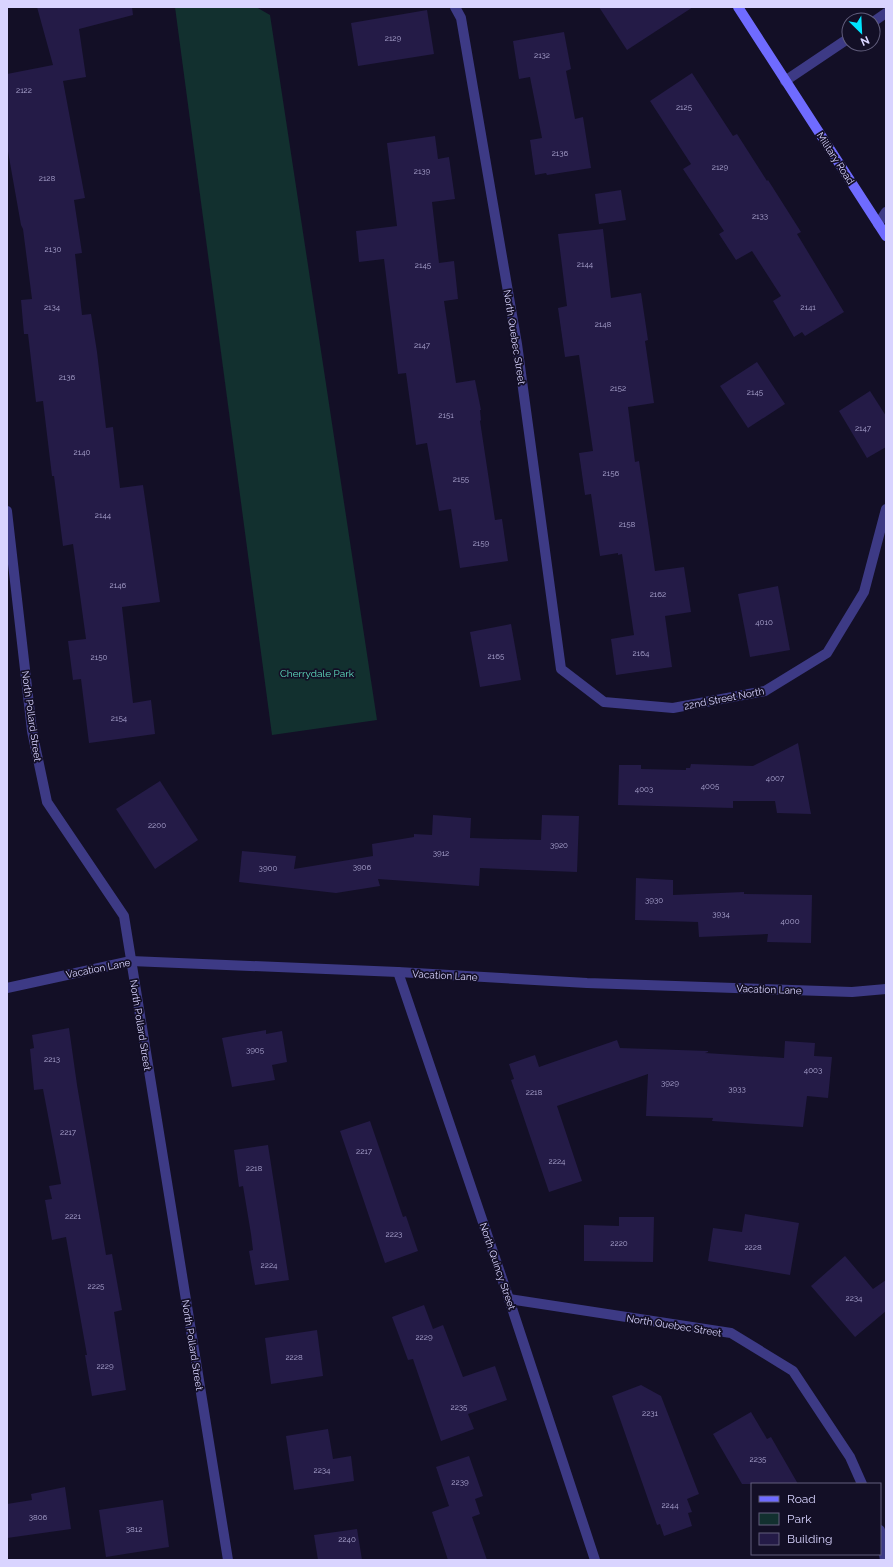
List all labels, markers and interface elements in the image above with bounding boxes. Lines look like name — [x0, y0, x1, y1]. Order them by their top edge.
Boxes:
north arrow — [841, 12, 881, 52]
house number: 2129 — [385, 33, 402, 43]
text: N — [858, 33, 871, 48]
house number: 2132 — [534, 50, 550, 60]
house number: 2122 — [16, 85, 32, 95]
house number: 2125 — [676, 102, 693, 112]
street label: Military Road — [815, 130, 856, 186]
house number: 2136 — [552, 148, 569, 158]
house number: 2129 — [712, 162, 729, 172]
house number: 2139 — [414, 166, 431, 176]
house number: 2128 — [39, 173, 56, 183]
house number: 2133 — [752, 211, 768, 221]
house number: 2130 — [45, 244, 61, 254]
house number: 2144 — [577, 259, 594, 269]
house number: 2145 — [415, 260, 432, 270]
street label: North Quebec Street — [502, 289, 528, 386]
house number: 2134 — [44, 302, 61, 312]
house number: 2141 — [800, 302, 816, 312]
house number: 2148 — [595, 319, 612, 329]
house number: 2147 — [414, 340, 431, 350]
house number: 2136 — [59, 372, 76, 382]
house number: 2152 — [610, 383, 626, 393]
house number: 2145 — [747, 387, 764, 397]
house number: 2151 — [438, 410, 454, 420]
house number: 2147 — [855, 423, 872, 433]
house number: 2140 — [74, 447, 91, 457]
house number: 2156 — [603, 468, 620, 478]
house number: 2155 — [453, 474, 470, 484]
house number: 2144 — [95, 510, 112, 520]
house number: 2158 — [619, 519, 636, 529]
house number: 2159 — [473, 538, 490, 548]
house number: 2146 — [110, 580, 127, 590]
house number: 2162 — [650, 589, 666, 599]
house number: 4010 — [755, 617, 773, 627]
house number: 2164 — [633, 648, 650, 658]
house number: 2165 — [488, 651, 505, 661]
house number: 2150 — [91, 652, 108, 662]
park label: Cherrydale Park — [280, 668, 355, 679]
street label: North Pollard Street — [20, 670, 43, 763]
street label: 22nd Street North — [683, 685, 765, 712]
house number: 2154 — [111, 713, 128, 723]
house number: 4007 — [766, 773, 785, 783]
house number: 4005 — [701, 781, 720, 791]
house number: 4003 — [635, 784, 653, 794]
house number: 2200 — [148, 820, 166, 830]
house number: 3920 — [550, 840, 568, 850]
house number: 3912 — [433, 848, 449, 858]
house number: 3906 — [353, 862, 372, 872]
house number: 3900 — [259, 863, 277, 873]
house number: 3930 — [645, 895, 663, 905]
house number: 3934 — [712, 909, 730, 919]
house number: 4000 — [780, 916, 800, 926]
street label: Vacation Lane — [65, 957, 131, 980]
street label: Vacation Lane — [412, 968, 478, 983]
street label: North Pollard Street — [128, 979, 153, 1072]
street label: Vacation Lane — [736, 983, 802, 996]
house number: 3905 — [246, 1045, 265, 1055]
house number: 2213 — [44, 1054, 60, 1064]
house number: 4003 — [804, 1065, 822, 1075]
house number: 3929 — [661, 1078, 679, 1088]
house number: 3933 — [728, 1084, 746, 1094]
house number: 2218 — [526, 1087, 543, 1097]
house number: 2217 — [60, 1127, 77, 1137]
house number: 2217 — [356, 1146, 373, 1156]
house number: 2224 — [549, 1156, 566, 1166]
house number: 2218 — [246, 1163, 263, 1173]
house number: 2221 — [65, 1211, 82, 1221]
street label: North Quincy Street — [477, 1221, 518, 1312]
house number: 2223 — [386, 1229, 402, 1239]
house number: 2220 — [610, 1238, 628, 1248]
house number: 2228 — [744, 1242, 762, 1252]
house number: 2224 — [261, 1260, 278, 1270]
house number: 2225 — [88, 1281, 105, 1291]
house number: 2234 — [846, 1293, 863, 1303]
street label: North Pollard Street — [180, 1299, 205, 1392]
street label: North Quebec Street — [626, 1313, 723, 1339]
house number: 2229 — [415, 1332, 433, 1342]
house number: 2228 — [285, 1352, 303, 1362]
house number: 2229 — [96, 1361, 114, 1371]
house number: 2235 — [451, 1402, 468, 1412]
house number: 2231 — [642, 1408, 659, 1418]
house number: 2235 — [750, 1454, 767, 1464]
house number: 2234 — [314, 1465, 331, 1475]
house number: 2239 — [451, 1477, 469, 1487]
legend — [751, 1483, 881, 1555]
text: Road — [787, 1492, 816, 1506]
house number: 2244 — [661, 1500, 679, 1510]
house number: 3806 — [29, 1512, 48, 1522]
text: Park — [787, 1512, 812, 1526]
house number: 3812 — [126, 1524, 142, 1534]
text: Building — [787, 1532, 833, 1546]
house number: 2240 — [338, 1534, 356, 1544]

